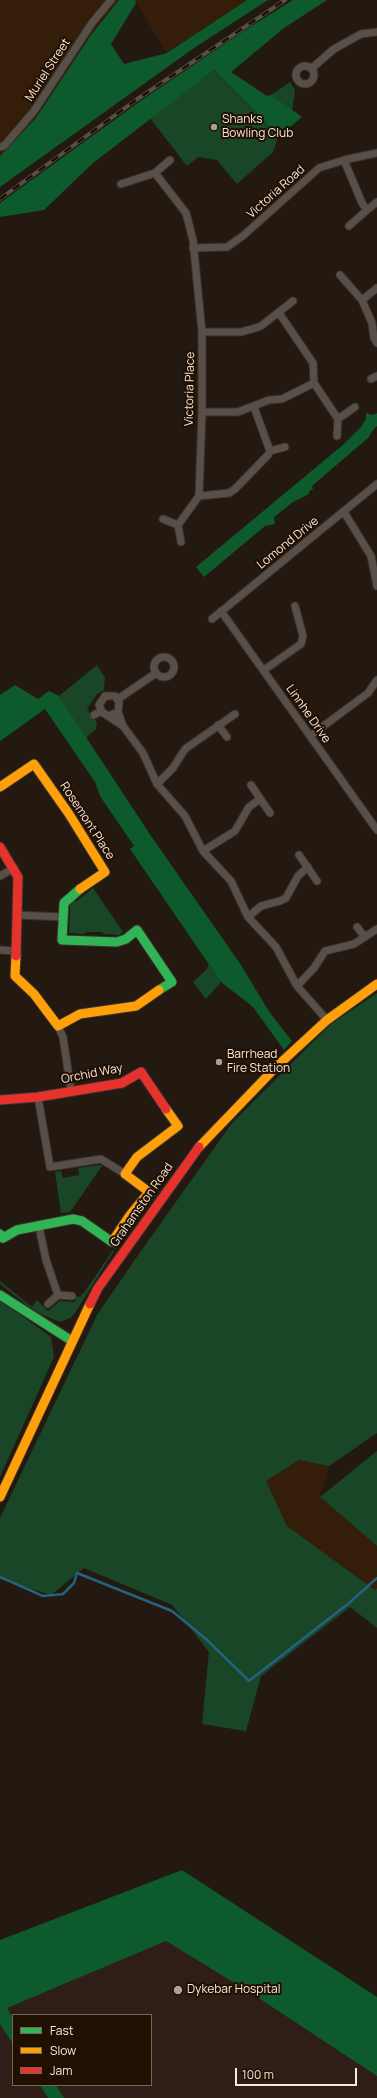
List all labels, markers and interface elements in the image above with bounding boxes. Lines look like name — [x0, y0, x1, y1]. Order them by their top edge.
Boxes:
street label: Muriel Street — [22, 36, 74, 104]
place label: Shanks Bowling Club — [222, 113, 293, 141]
marker: Shanks Bowling Club — [209, 122, 219, 132]
street label: Victoria Road — [244, 162, 308, 222]
street label: Victoria Place — [182, 352, 198, 426]
street label: Lomond Drive — [254, 514, 322, 572]
street label: Linnhe Drive — [283, 682, 333, 746]
street label: Rosemont Place — [57, 780, 117, 862]
place label: Barrhead Fire Station — [227, 1048, 290, 1076]
marker: Barrhead Fire Station — [214, 1057, 224, 1067]
street label: Orchid Way — [60, 1061, 124, 1087]
street label: Grahamston Road — [108, 1160, 176, 1250]
place label: Dykebar Hospital — [187, 1983, 280, 1997]
marker: Dykebar Hospital — [172, 1984, 184, 1996]
legend — [12, 2014, 152, 2086]
text: Fast — [50, 2022, 74, 2039]
text: Slow — [50, 2042, 76, 2059]
scale bar — [237, 2060, 359, 2086]
text: Jam — [50, 2062, 72, 2079]
text: 100 m — [242, 2066, 274, 2083]

